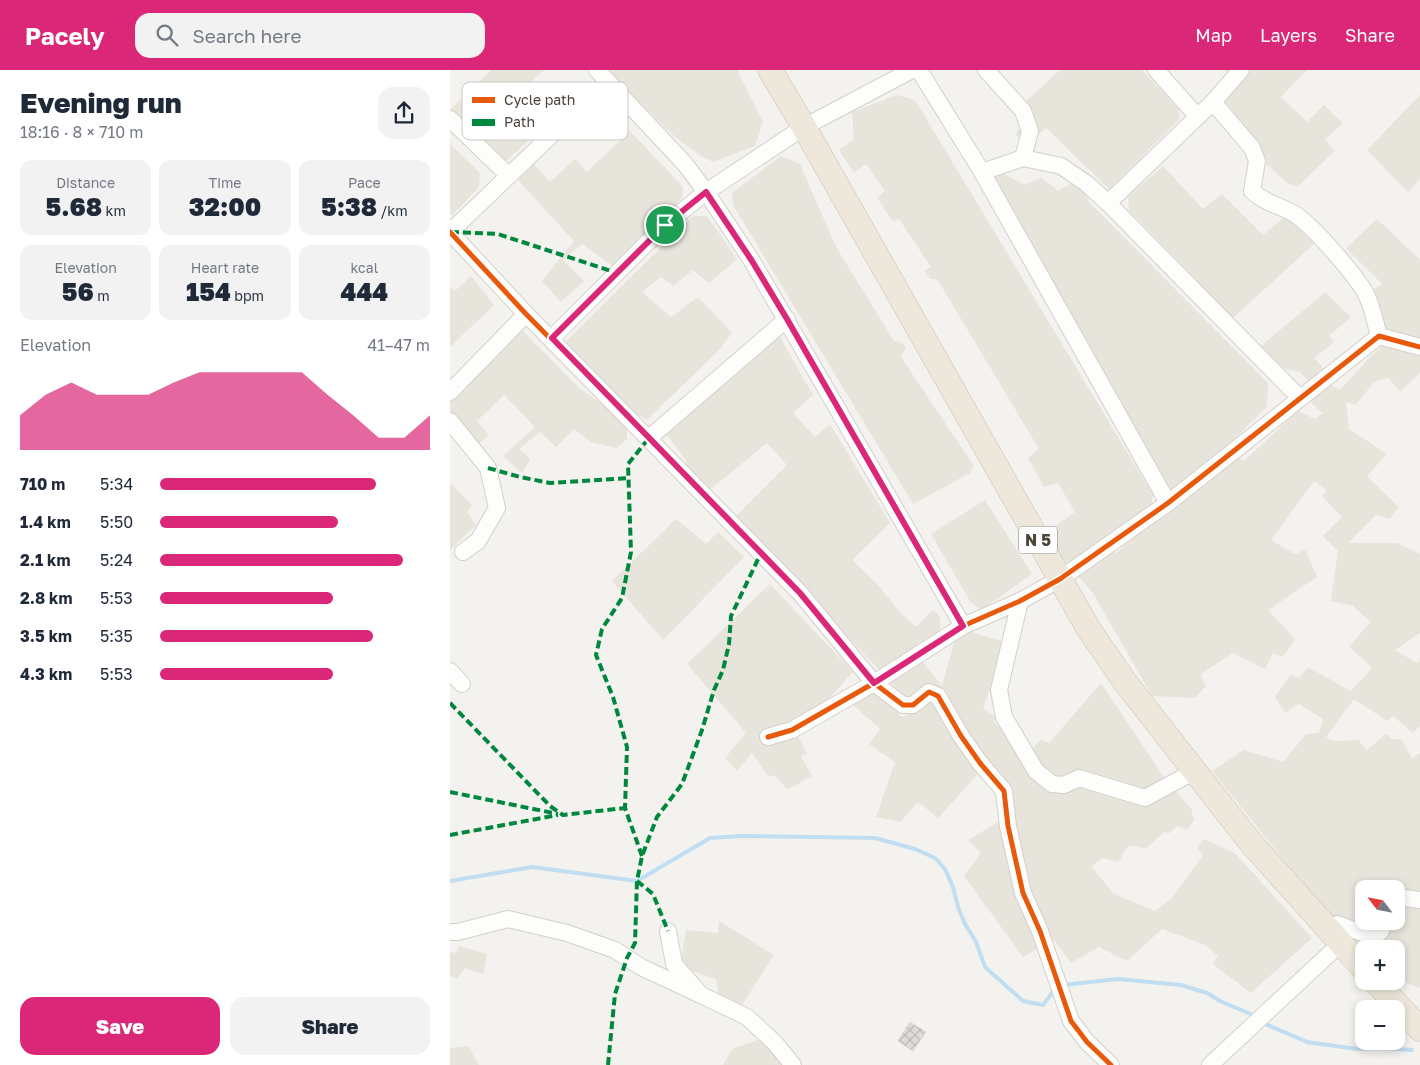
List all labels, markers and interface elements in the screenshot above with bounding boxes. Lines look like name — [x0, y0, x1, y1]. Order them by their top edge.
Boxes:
search box — [135, 13, 485, 58]
text: Pacely — [25, 21, 105, 50]
icon: search — [153, 21, 181, 49]
text: Search here — [193, 24, 301, 47]
text: Map — [1195, 24, 1232, 46]
text: Layers — [1260, 24, 1317, 46]
text: Share — [1345, 24, 1395, 46]
legend — [462, 82, 628, 140]
text: Evening run — [20, 86, 182, 119]
button: share — [378, 87, 430, 139]
text: Cycle path — [504, 91, 575, 108]
text: Path — [504, 113, 535, 130]
text: 18:16 · 8 × 710 m — [20, 122, 143, 142]
text: Distance — [56, 174, 115, 191]
text: Time — [209, 174, 241, 191]
text: Pace — [348, 174, 381, 191]
text: 5.68 — [45, 191, 102, 222]
text: 32:00 — [189, 191, 261, 222]
text: 5:38 — [321, 191, 377, 222]
text: km — [102, 202, 126, 219]
text: /km — [377, 202, 408, 219]
pin — [644, 204, 686, 246]
icon: arrive — [651, 211, 679, 239]
text: Elevation — [55, 259, 117, 276]
text: Heart rate — [191, 259, 259, 276]
text: kcal — [350, 259, 378, 276]
text: 56 — [62, 276, 94, 307]
text: 154 — [186, 276, 231, 307]
text: 444 — [341, 276, 388, 307]
text: m — [94, 287, 110, 304]
text: bpm — [231, 287, 264, 304]
text: Elevation — [20, 335, 91, 355]
text: 41–47 m — [368, 335, 430, 355]
text: 710 m — [20, 474, 65, 494]
text: 5:34 — [100, 474, 133, 494]
text: 1.4 km — [20, 512, 71, 532]
text: 5:50 — [100, 512, 133, 532]
road number: N 5 — [1019, 526, 1057, 554]
text: 2.1 km — [20, 550, 70, 570]
text: 5:24 — [100, 550, 133, 570]
text: 2.8 km — [20, 588, 72, 608]
text: 5:53 — [100, 588, 133, 608]
text: 3.5 km — [20, 626, 72, 646]
text: 5:35 — [100, 626, 133, 646]
text: 4.3 km — [20, 664, 72, 684]
text: 5:53 — [100, 664, 133, 684]
north arrow — [1355, 880, 1405, 930]
map controls — [1355, 880, 1405, 1050]
button: + — [1355, 940, 1405, 990]
button: Save — [20, 997, 220, 1055]
button: Share — [230, 997, 430, 1055]
button: − — [1355, 1000, 1405, 1050]

